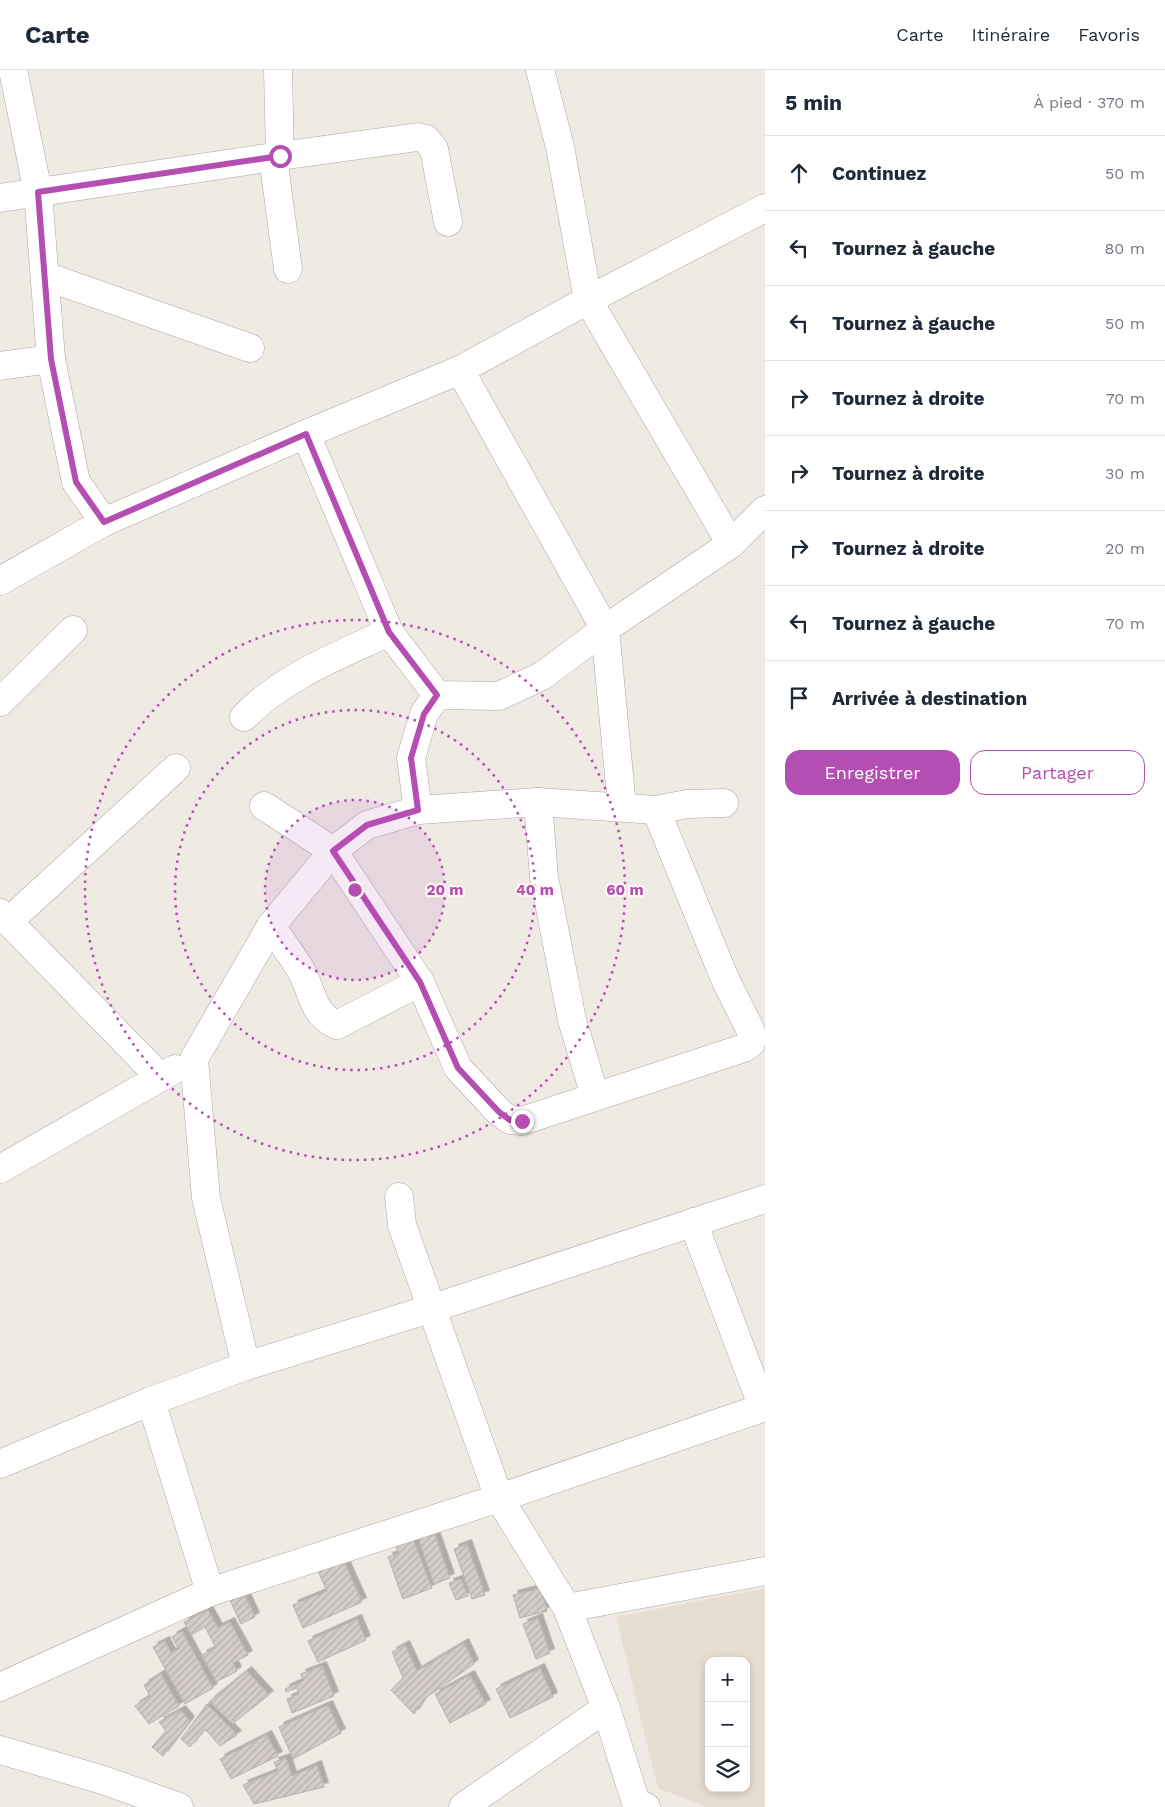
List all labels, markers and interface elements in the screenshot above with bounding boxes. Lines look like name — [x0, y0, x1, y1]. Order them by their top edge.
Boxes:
text: Carte — [25, 21, 90, 49]
text: Carte — [896, 24, 944, 45]
text: Itinéraire — [972, 24, 1050, 45]
text: Favoris — [1078, 24, 1140, 45]
text: 5 min — [785, 90, 842, 115]
text: À pied · 370 m — [1034, 93, 1145, 112]
route start — [269, 145, 292, 168]
icon: ahead — [785, 159, 813, 187]
text: Continuez — [832, 162, 926, 185]
text: 50 m — [1105, 164, 1145, 183]
icon: left — [785, 234, 813, 262]
text: Tournez à gauche — [832, 237, 995, 260]
text: 80 m — [1104, 239, 1145, 258]
icon: left — [785, 309, 813, 337]
text: Tournez à gauche — [832, 312, 995, 335]
text: 50 m — [1105, 314, 1145, 333]
icon: right — [785, 384, 813, 412]
text: Tournez à droite — [832, 387, 984, 410]
text: 70 m — [1106, 389, 1145, 408]
icon: right — [785, 459, 813, 487]
text: Tournez à droite — [832, 462, 984, 485]
text: 30 m — [1105, 464, 1145, 483]
icon: right — [785, 534, 813, 562]
text: Tournez à droite — [832, 537, 984, 560]
text: 20 m — [1105, 539, 1145, 558]
icon: left — [785, 609, 813, 637]
text: Tournez à gauche — [832, 612, 995, 635]
text: 70 m — [1106, 614, 1145, 633]
icon: arrive — [785, 684, 813, 712]
text: Arrivée à destination — [832, 687, 1027, 710]
button: Enregistrer — [785, 750, 960, 795]
button: Partager — [970, 750, 1145, 795]
centre of rings — [346, 881, 364, 899]
text: 20 m — [426, 881, 464, 899]
text: 40 m — [516, 881, 554, 899]
text: 60 m — [606, 881, 644, 899]
route end — [511, 1110, 534, 1133]
map controls — [705, 1657, 750, 1792]
button: + — [705, 1657, 750, 1702]
button: − — [705, 1702, 750, 1747]
button: layers — [705, 1747, 750, 1792]

